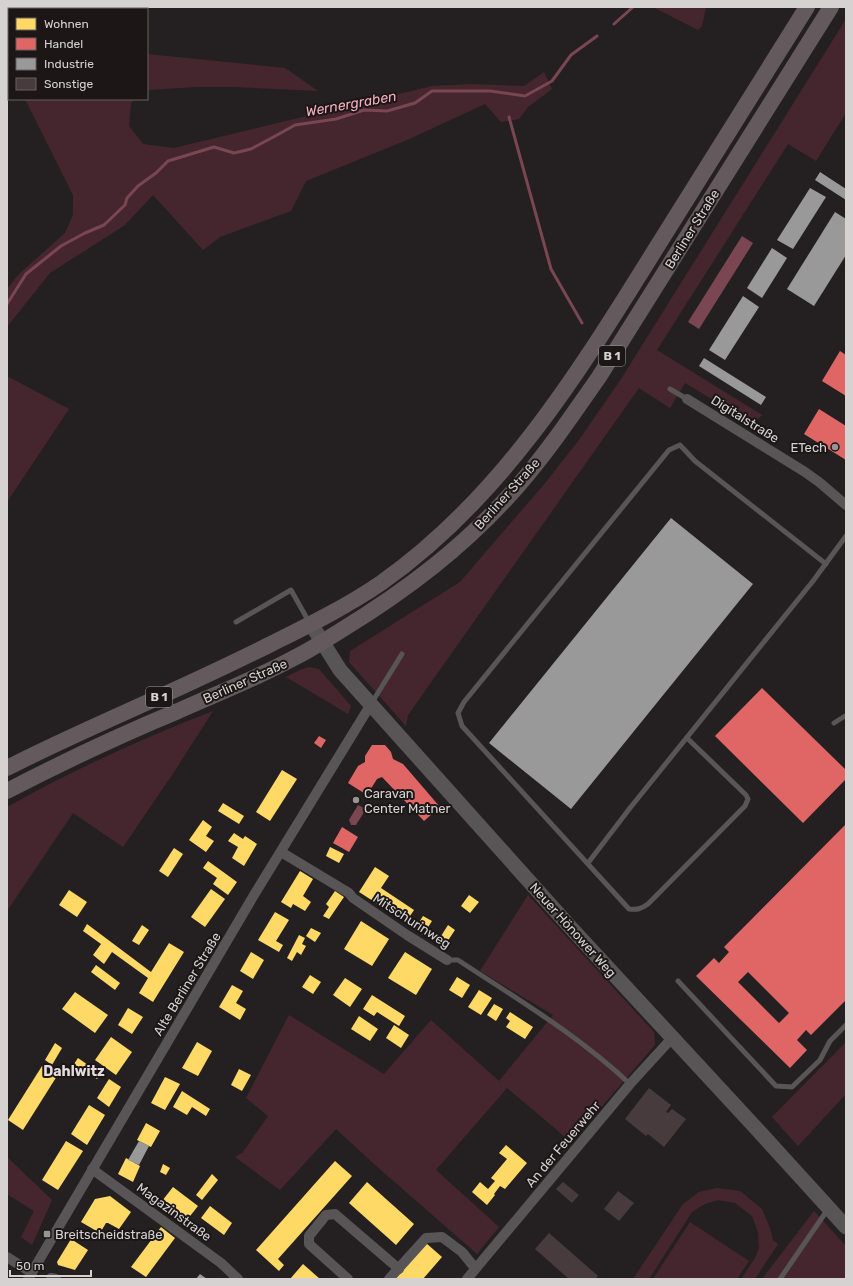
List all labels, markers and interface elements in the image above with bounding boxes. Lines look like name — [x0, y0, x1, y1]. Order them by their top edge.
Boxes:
legend — [8, 8, 148, 100]
text: Wohnen — [44, 17, 89, 31]
text: Handel — [44, 37, 83, 51]
text: Industrie — [44, 57, 94, 71]
text: Sonstige — [44, 77, 93, 91]
water label: Wernergraben — [304, 88, 398, 120]
street label: Berliner Straße — [662, 187, 722, 271]
road number: B 1 — [599, 346, 625, 366]
street label: Digitalstraße — [708, 392, 782, 447]
place label: ETech — [790, 440, 827, 455]
marker: ETech — [830, 442, 840, 452]
street label: Berliner Straße — [471, 455, 543, 533]
street label: Berliner Straße — [201, 656, 289, 706]
road number: B 1 — [146, 687, 172, 707]
place label: Caravan Center Matner — [364, 786, 451, 816]
marker: Caravan Center Matner — [351, 795, 361, 805]
street label: Neuer Hönower Weg — [526, 880, 619, 981]
street label: Mitschurinweg — [370, 890, 454, 952]
street label: Alte Berliner Straße — [150, 930, 224, 1038]
district label: Dahlwitz — [43, 1063, 105, 1080]
street label: An der Feuerwehr — [523, 1098, 603, 1190]
street label: Magazinstraße — [133, 1180, 214, 1245]
place label: Breitscheidstraße — [55, 1227, 163, 1242]
marker: Breitscheidstraße — [42, 1229, 52, 1239]
scale bar — [10, 1252, 91, 1278]
text: 50 m — [16, 1259, 44, 1273]

